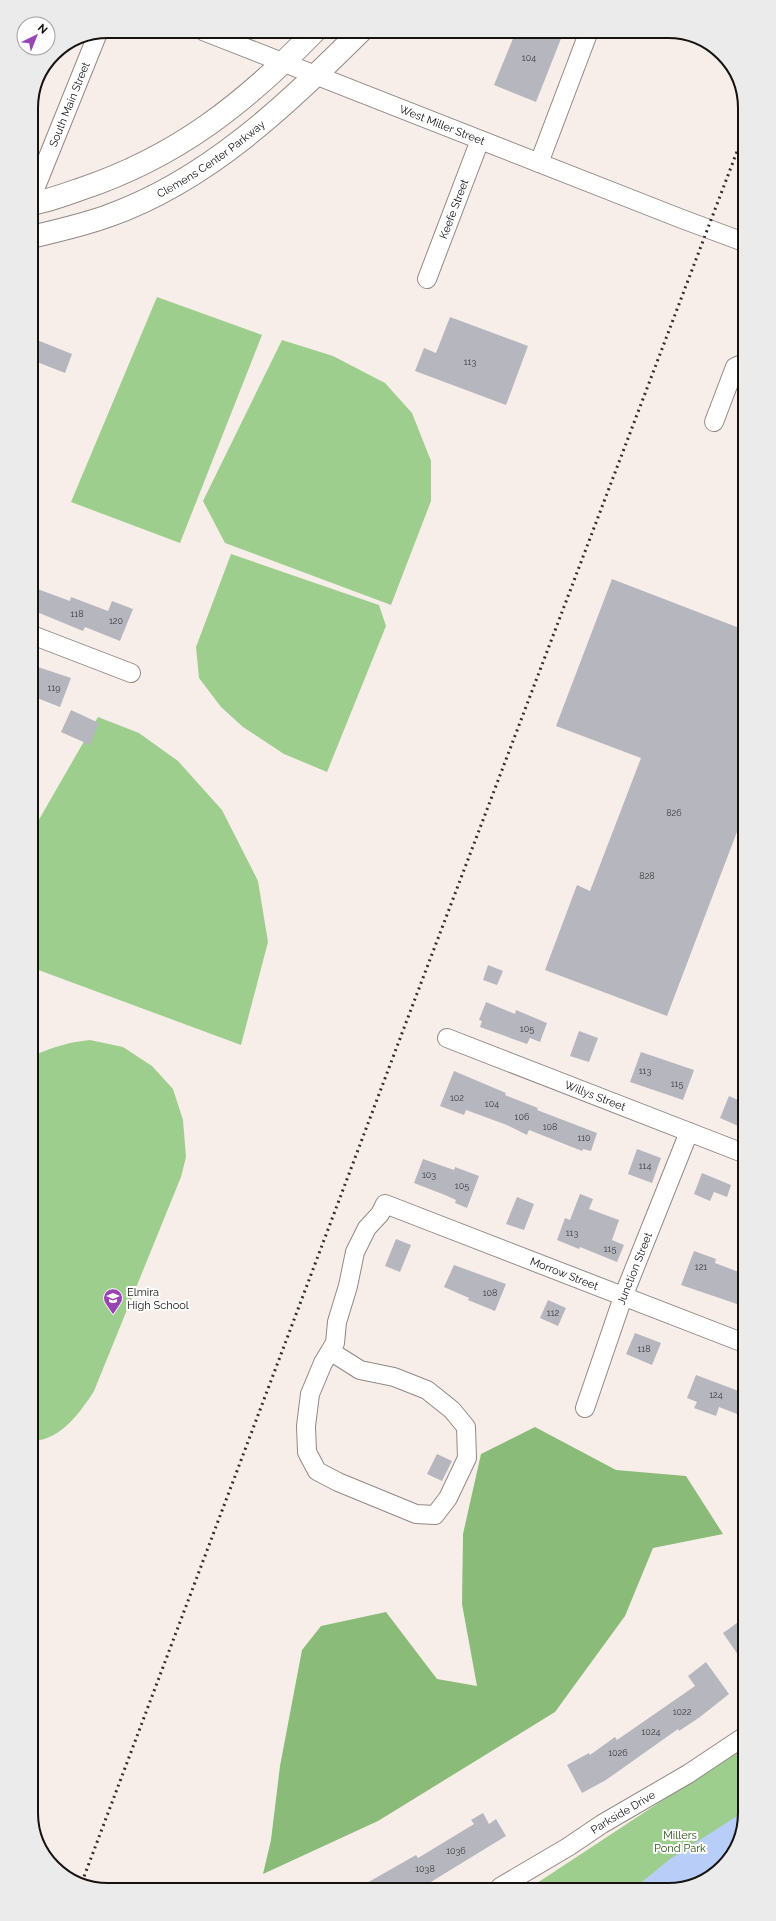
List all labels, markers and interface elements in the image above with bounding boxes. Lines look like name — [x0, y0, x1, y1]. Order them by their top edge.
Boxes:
north arrow — [16, 16, 56, 56]
text: N — [35, 21, 50, 37]
house number: 104 — [522, 53, 536, 63]
street label: South Main Street — [47, 60, 93, 149]
street label: West Miller Street — [398, 103, 487, 148]
street label: Clemens Center Parkway — [155, 118, 268, 201]
street label: Keefe Street — [437, 177, 472, 241]
house number: 113 — [464, 357, 476, 367]
house number: 118 — [70, 609, 84, 619]
house number: 120 — [109, 616, 124, 626]
house number: 119 — [48, 683, 60, 693]
house number: 826 — [666, 808, 682, 818]
house number: 828 — [639, 871, 655, 881]
house number: 105 — [520, 1024, 534, 1034]
house number: 113 — [639, 1066, 651, 1076]
street label: Willys Street — [563, 1078, 628, 1114]
house number: 115 — [671, 1079, 683, 1089]
house number: 102 — [450, 1093, 464, 1103]
house number: 104 — [485, 1099, 499, 1109]
house number: 106 — [515, 1112, 530, 1122]
house number: 108 — [543, 1122, 557, 1132]
house number: 110 — [577, 1133, 591, 1143]
house number: 114 — [639, 1161, 651, 1171]
house number: 103 — [422, 1170, 436, 1180]
house number: 105 — [455, 1181, 469, 1191]
house number: 113 — [566, 1228, 578, 1238]
street label: Junction Street — [615, 1230, 655, 1307]
house number: 115 — [604, 1244, 616, 1254]
street label: Morrow Street — [528, 1255, 600, 1293]
house number: 121 — [695, 1262, 707, 1272]
place label: Elmira High School — [127, 1286, 189, 1312]
school or university icon: Elmira High School — [102, 1287, 124, 1315]
house number: 108 — [483, 1288, 497, 1298]
house number: 112 — [547, 1308, 560, 1318]
house number: 118 — [637, 1344, 651, 1354]
house number: 124 — [709, 1390, 723, 1400]
house number: 1022 — [673, 1707, 692, 1717]
house number: 1024 — [642, 1727, 661, 1737]
house number: 1026 — [608, 1748, 628, 1758]
street label: Parkside Drive — [588, 1788, 658, 1837]
park label: Millers Pond Park — [654, 1829, 706, 1855]
house number: 1036 — [446, 1846, 466, 1856]
house number: 1038 — [415, 1864, 435, 1874]

